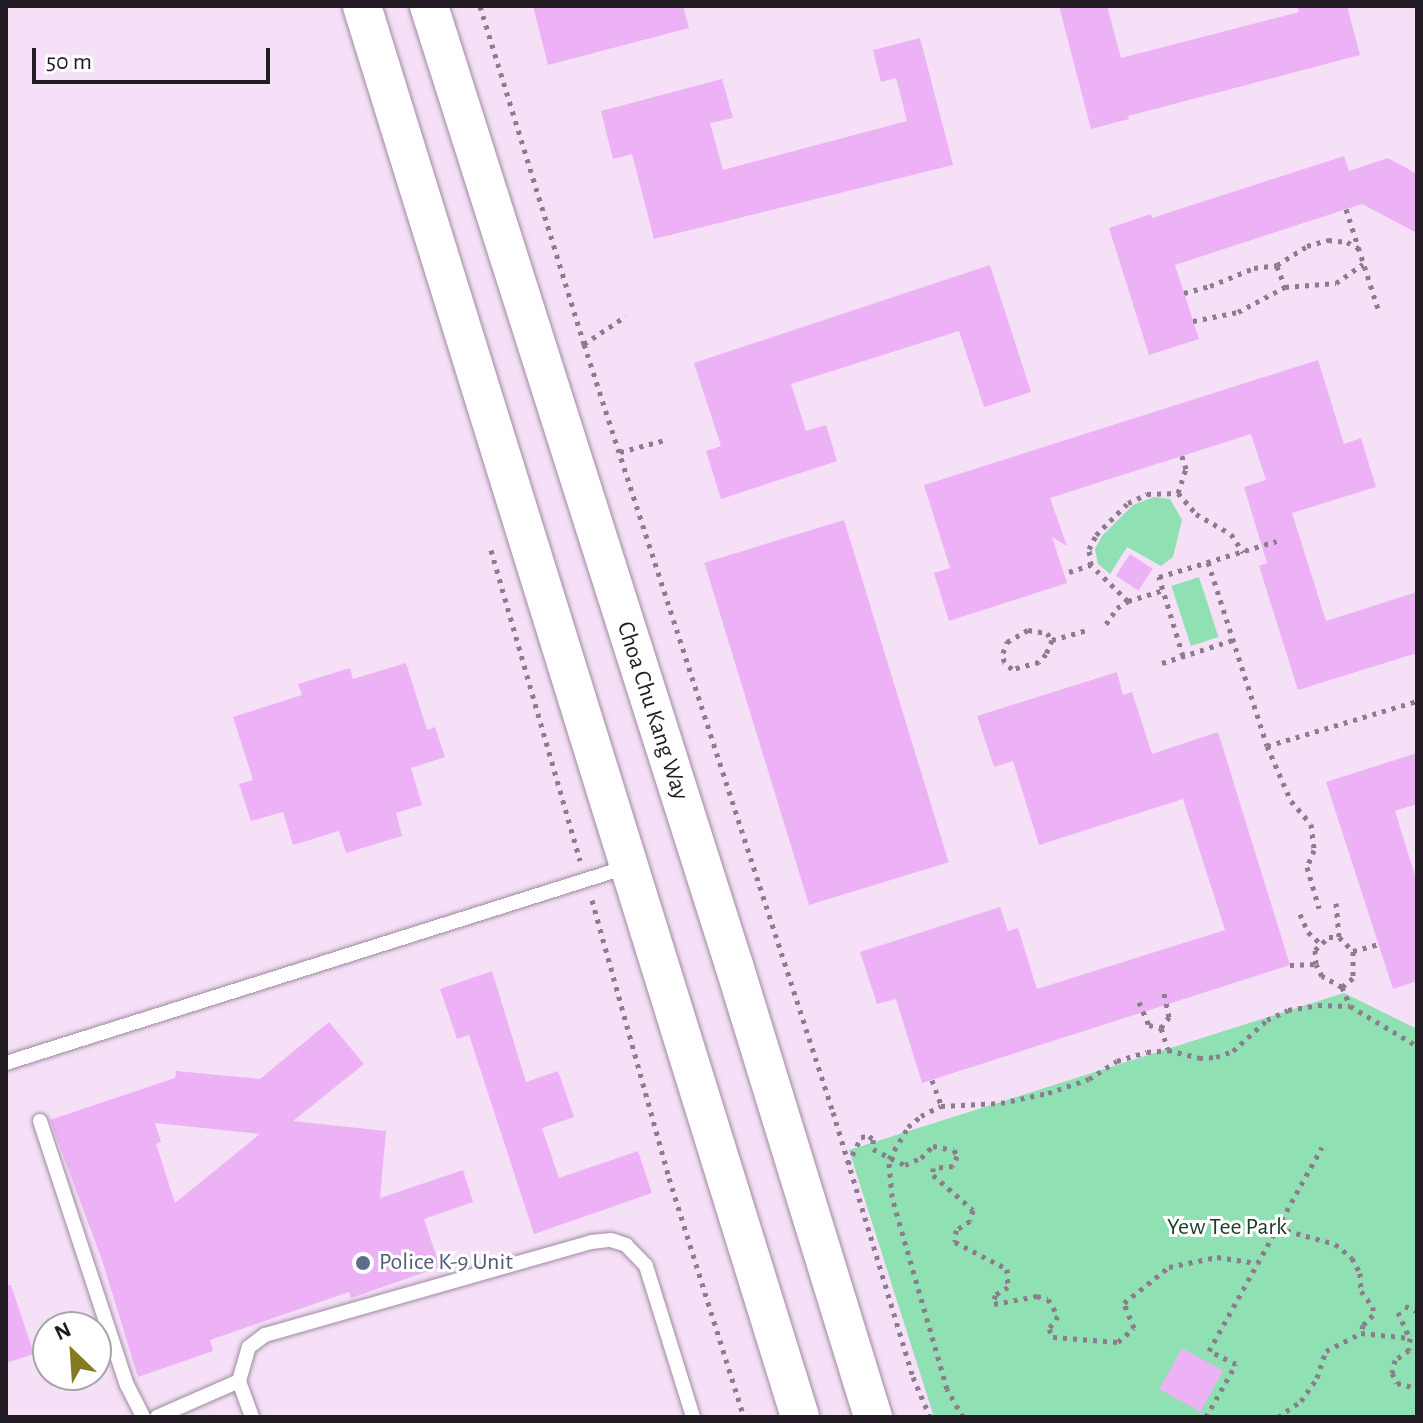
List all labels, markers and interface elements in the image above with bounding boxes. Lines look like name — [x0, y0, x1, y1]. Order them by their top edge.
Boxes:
scale bar — [36, 32, 274, 82]
text: 50 m — [46, 50, 92, 74]
street label: Choa Chu Kang Way — [610, 618, 694, 804]
park label: Yew Tee Park — [1167, 1214, 1287, 1242]
place label: Police K-9 Unit — [379, 1249, 513, 1277]
marker: Police K-9 Unit — [354, 1254, 372, 1272]
north arrow — [32, 1311, 112, 1391]
text: N — [51, 1318, 74, 1344]

